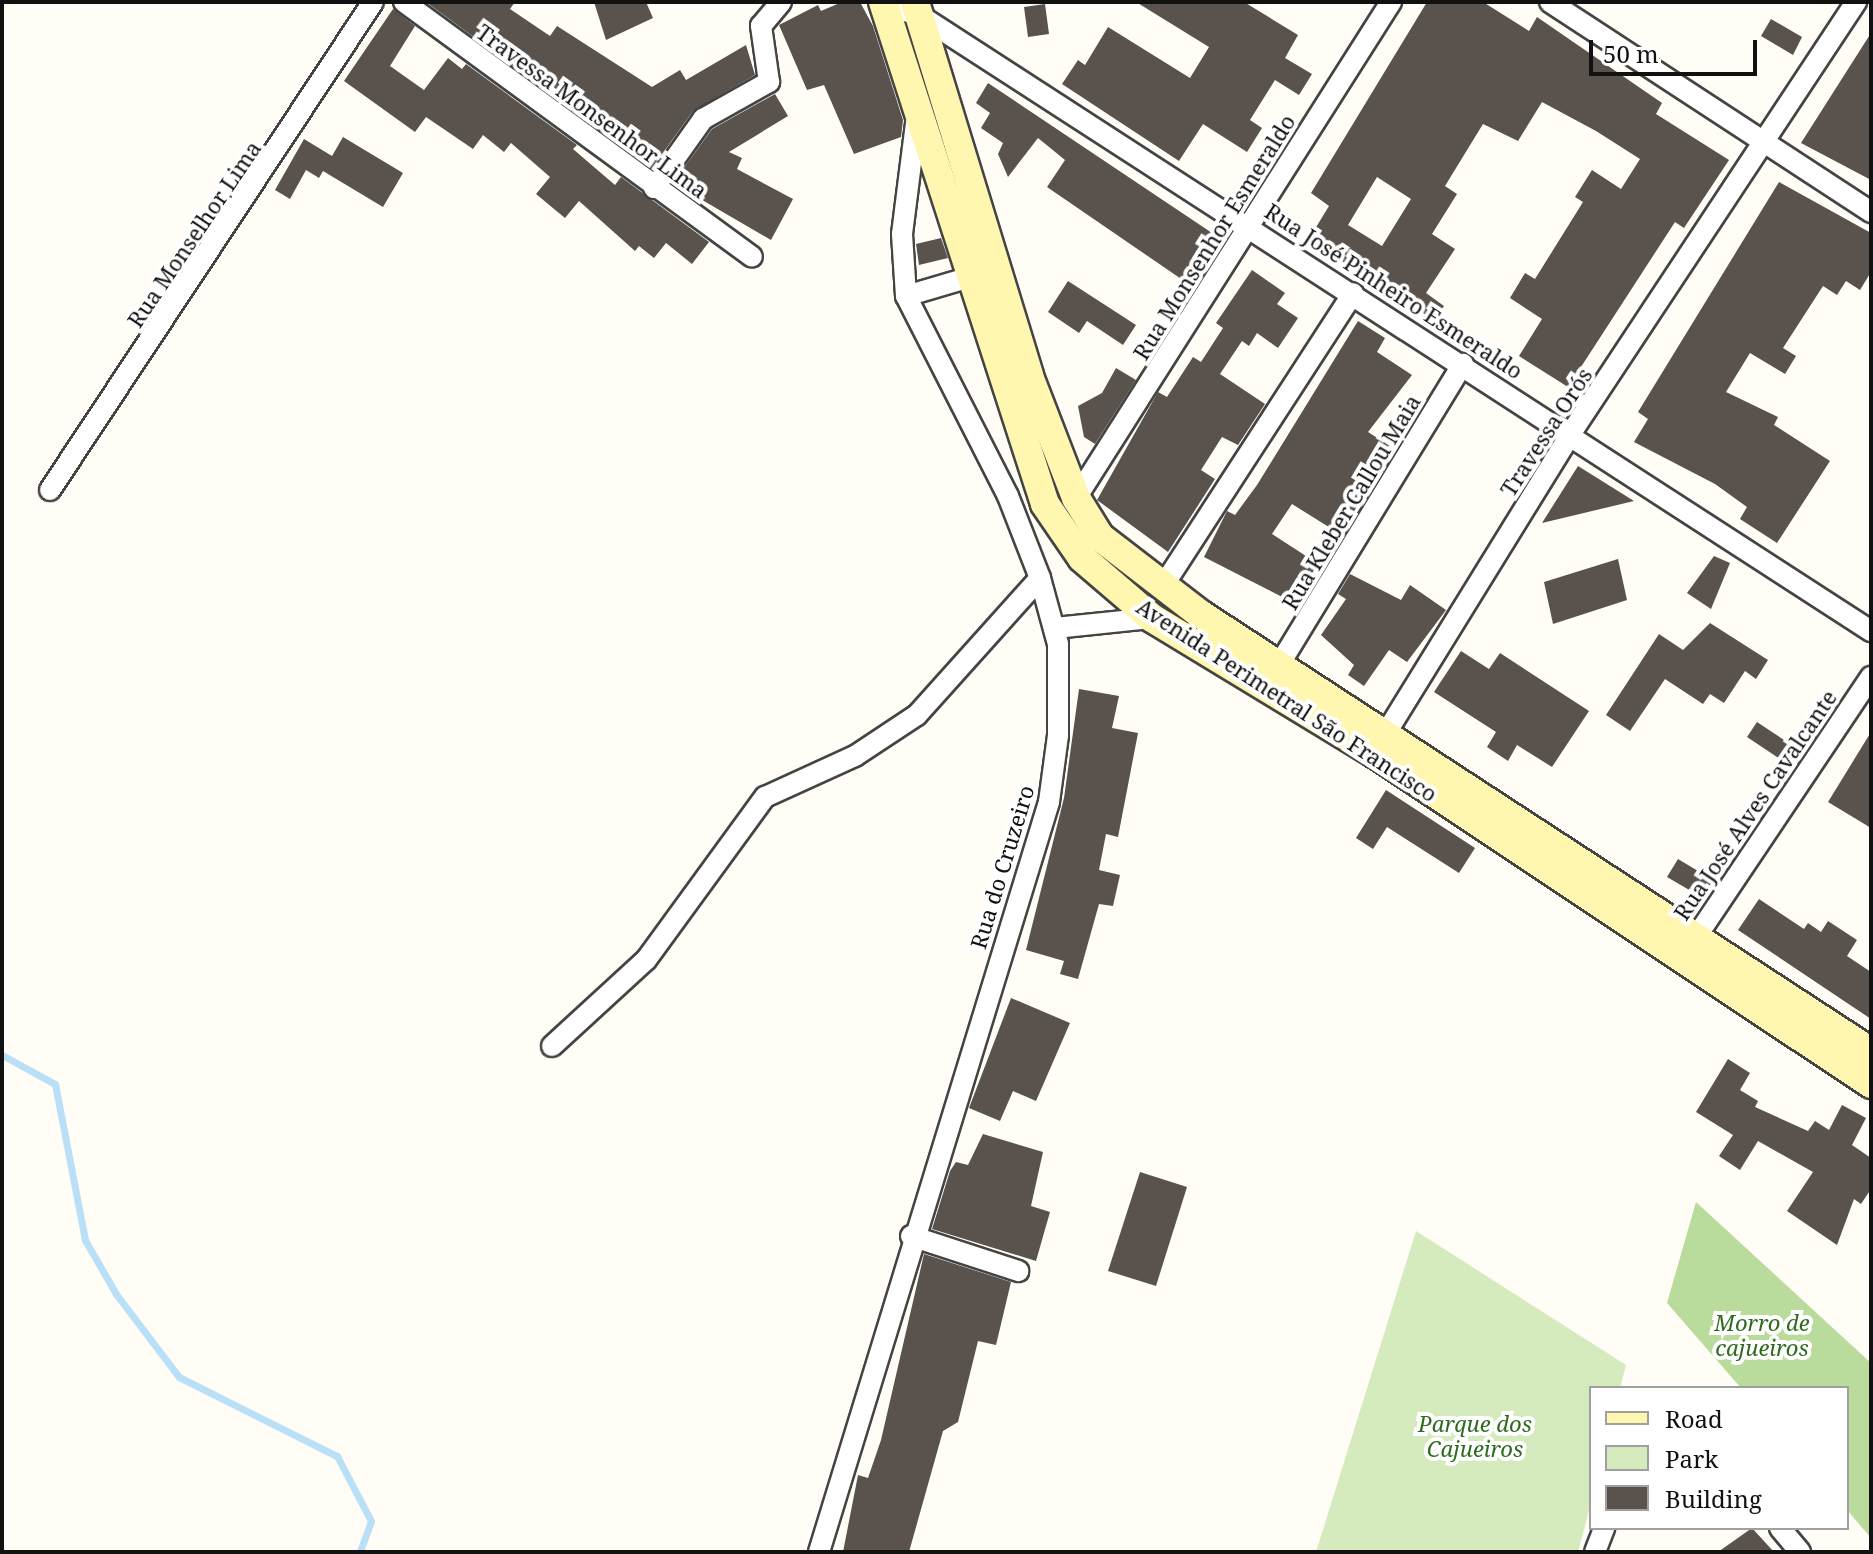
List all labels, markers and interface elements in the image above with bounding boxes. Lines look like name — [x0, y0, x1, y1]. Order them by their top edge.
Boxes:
street label: Travessa Monsenhor Lima — [472, 19, 712, 203]
scale bar — [1593, 24, 1761, 74]
text: 50 m — [1603, 37, 1659, 70]
street label: Rua Monsenhor Esmeraldo — [1128, 110, 1300, 364]
street label: Rua Monselhor Lima — [122, 136, 266, 332]
street label: Rua José Pinheiro Esmeraldo — [1260, 198, 1528, 384]
street label: Travessa Orós — [1495, 363, 1597, 501]
street label: Rua Kleber Callou Maia — [1276, 390, 1426, 614]
street label: Avenida Perimetral São Francisco — [1132, 593, 1442, 807]
street label: Rua José Alves Cavalcante — [1668, 685, 1842, 925]
street label: Rua do Cruzeiro — [965, 782, 1039, 952]
park label: Morro de cajueiros — [1714, 1309, 1810, 1360]
legend — [1589, 1386, 1849, 1530]
text: Road — [1665, 1402, 1723, 1435]
park label: Parque dos Cajueiros — [1418, 1410, 1532, 1462]
text: Park — [1665, 1442, 1718, 1475]
text: Building — [1665, 1482, 1762, 1515]

